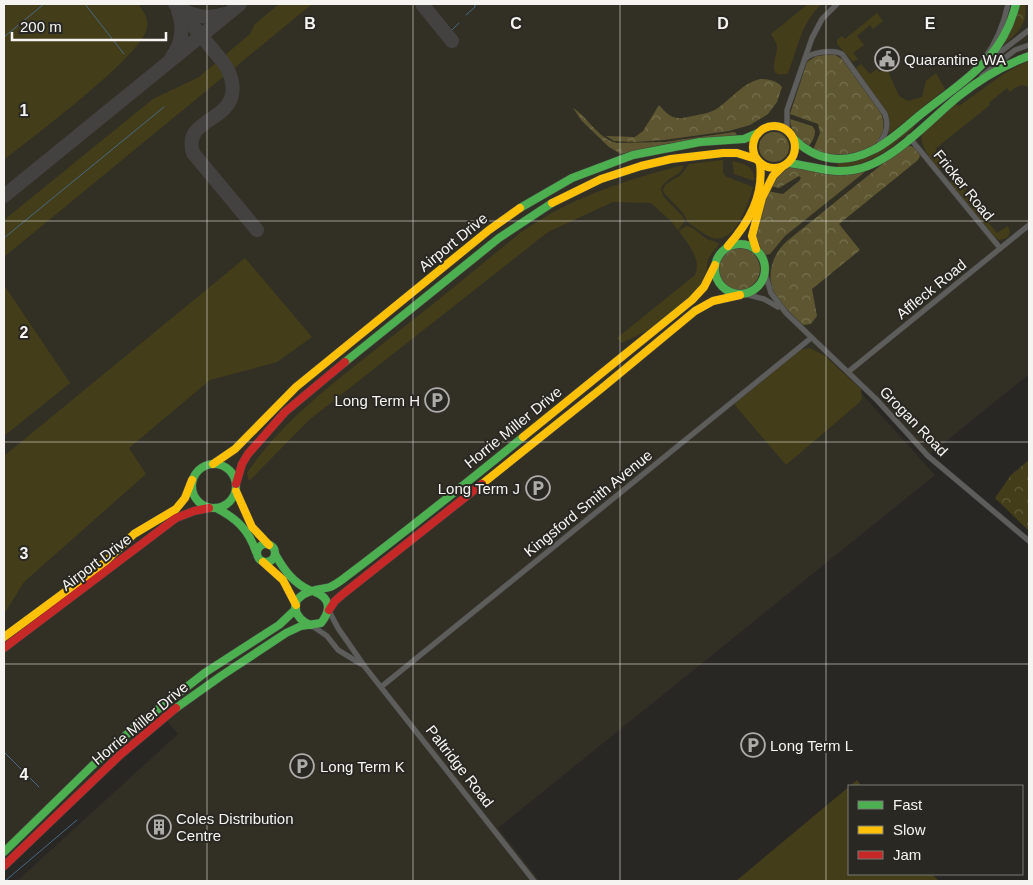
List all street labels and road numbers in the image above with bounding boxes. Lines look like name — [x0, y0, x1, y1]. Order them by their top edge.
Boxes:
street label: Fricker Road — [930, 146, 998, 224]
street label: Airport Drive — [415, 209, 491, 275]
street label: Affleck Road — [893, 256, 969, 322]
street label: Horrie Miller Drive — [461, 383, 565, 471]
street label: Grogan Road — [877, 383, 951, 459]
street label: Kingsford Smith Avenue — [521, 446, 655, 560]
street label: Airport Drive — [58, 530, 134, 594]
street label: Horrie Miller Drive — [89, 678, 191, 768]
street label: Paltridge Road — [423, 722, 497, 810]

